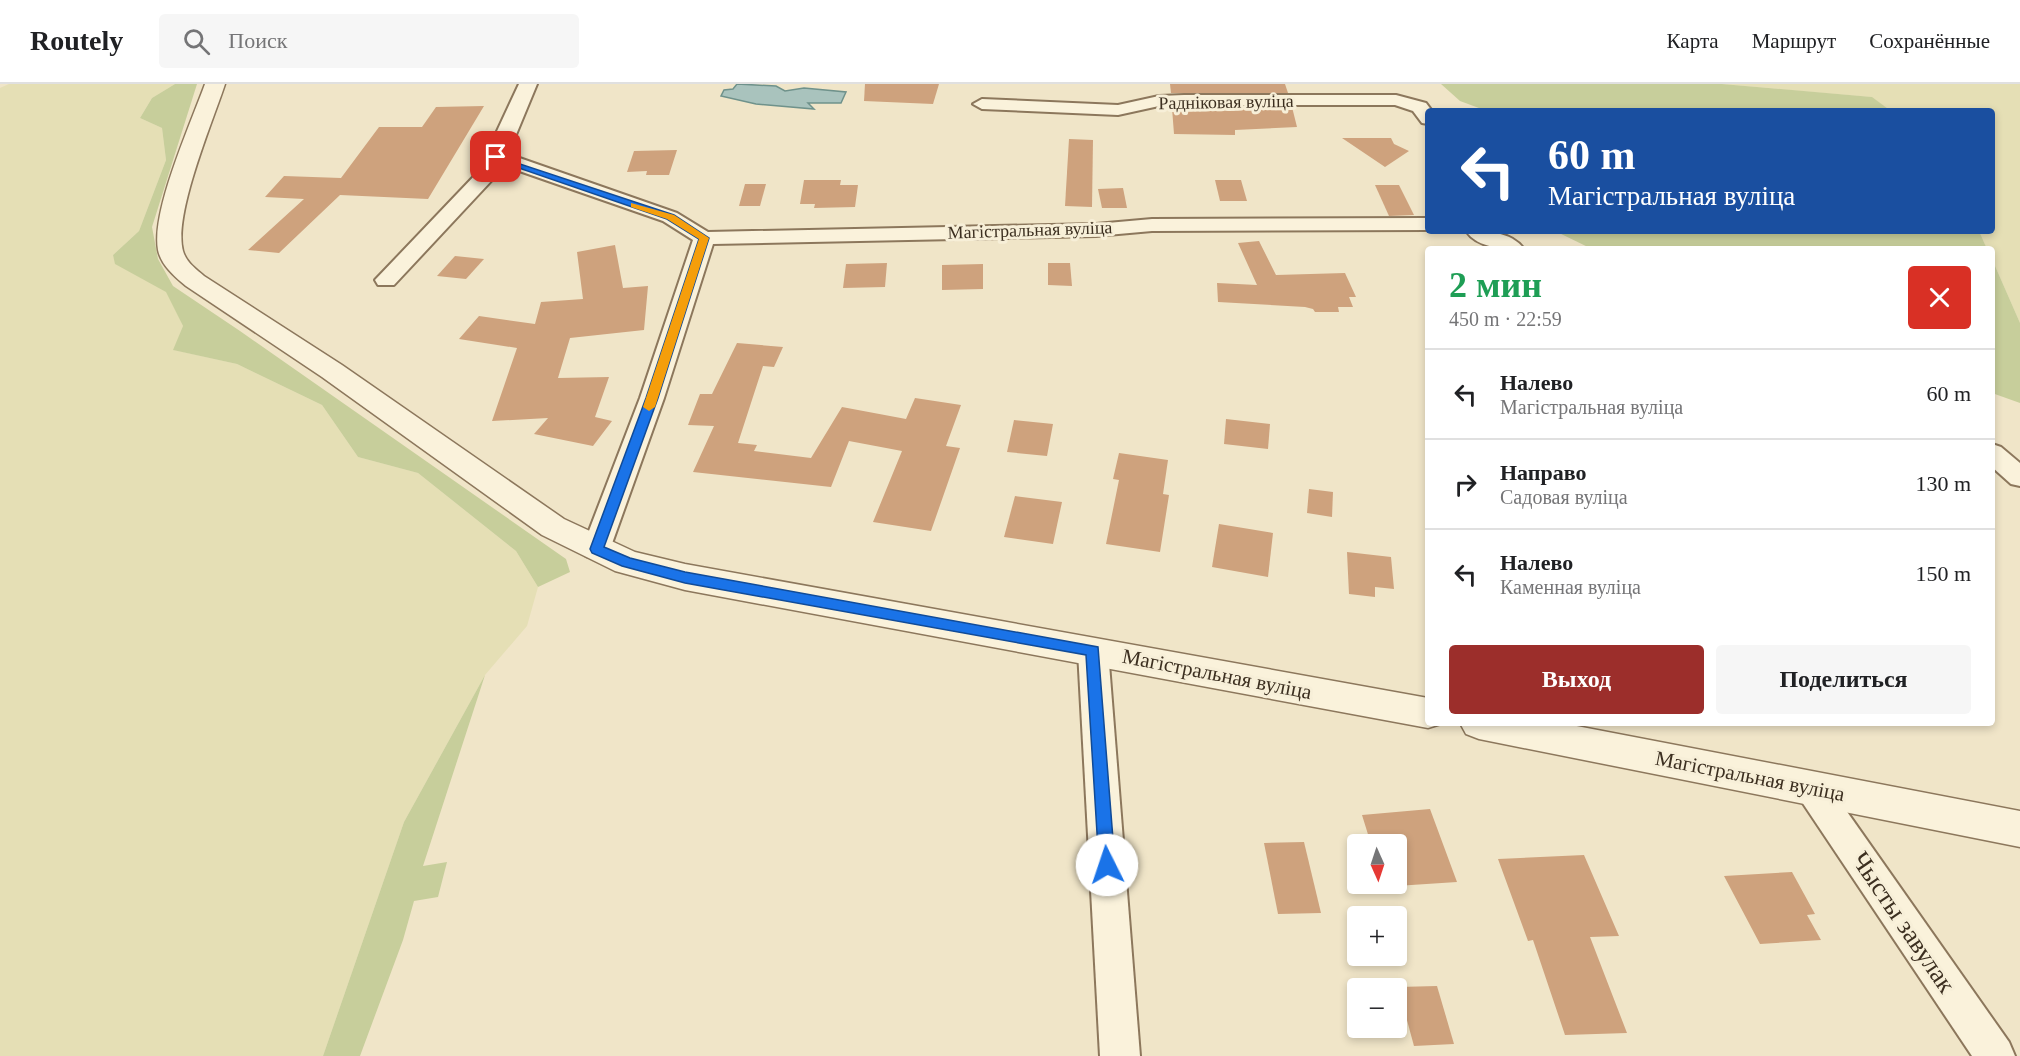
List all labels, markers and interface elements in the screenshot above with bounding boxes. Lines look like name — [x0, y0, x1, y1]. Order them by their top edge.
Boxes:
search box — [159, 14, 579, 68]
text: Routely — [30, 25, 123, 56]
icon: search — [180, 25, 213, 58]
text: Поиск — [228, 28, 287, 53]
text: Карта — [1667, 29, 1719, 53]
text: Маршрут — [1752, 29, 1836, 53]
text: Сохранённые — [1869, 29, 1990, 53]
street label: Радніковая вуліца — [1158, 91, 1294, 113]
pin — [470, 131, 521, 182]
icon: left — [1449, 132, 1527, 210]
text: 60 m — [1548, 132, 1636, 178]
icon: arrive — [479, 140, 512, 173]
text: Магістральная вуліца — [1548, 181, 1795, 211]
street label: Магістральная вуліца — [947, 217, 1113, 243]
text: 2 мин — [1449, 265, 1542, 305]
button: close — [1908, 266, 1971, 329]
text: 450 m · 22:59 — [1449, 308, 1562, 330]
text: Налево — [1500, 370, 1573, 395]
icon: left — [1449, 378, 1482, 411]
text: 60 m — [1926, 381, 1971, 406]
text: Магістральная вуліца — [1500, 396, 1683, 418]
text: Направо — [1500, 460, 1586, 485]
icon: right — [1449, 468, 1482, 501]
text: 130 m — [1915, 471, 1971, 496]
text: Садовая вуліца — [1500, 486, 1628, 508]
text: Налево — [1500, 550, 1573, 575]
icon: left — [1449, 558, 1482, 591]
text: 150 m — [1915, 561, 1971, 586]
text: Каменная вуліца — [1500, 576, 1641, 598]
street label: Магістральная вуліца — [1120, 644, 1314, 704]
button: Выход — [1449, 645, 1704, 714]
button: Поделиться — [1716, 645, 1971, 714]
street label: Магістральная вуліца — [1653, 746, 1847, 806]
position arrow — [1075, 833, 1139, 897]
north arrow — [1347, 834, 1407, 894]
map controls — [1347, 834, 1407, 1038]
street label: Чысты завулак — [1846, 846, 1962, 998]
button: + — [1347, 906, 1407, 966]
button: − — [1347, 978, 1407, 1038]

